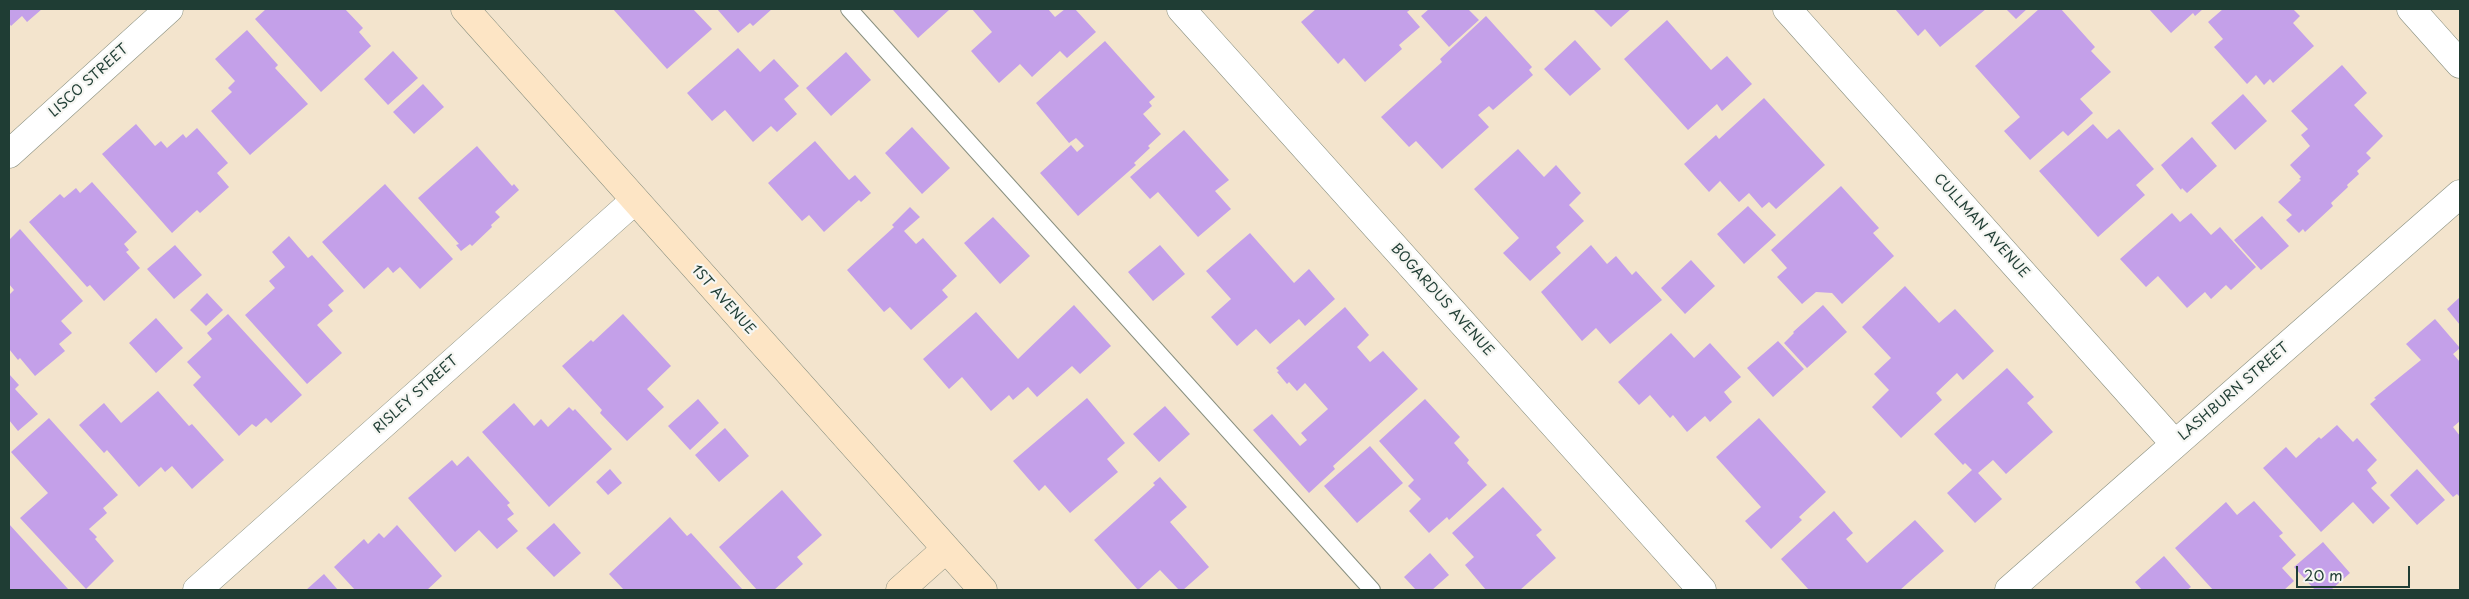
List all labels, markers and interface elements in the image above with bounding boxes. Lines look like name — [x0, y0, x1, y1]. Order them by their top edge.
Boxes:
street label: LISCO STREET — [46, 41, 132, 121]
street label: CULLMAN AVENUE — [1930, 171, 2032, 281]
street label: BOGARDUS AVENUE — [1387, 240, 1497, 360]
street label: 1ST AVENUE — [688, 262, 758, 338]
street label: LASHBURN STREET — [2175, 339, 2293, 445]
street label: RISLEY STREET — [370, 353, 462, 437]
scale bar — [2299, 556, 2413, 588]
text: 20 m — [2304, 563, 2343, 586]

